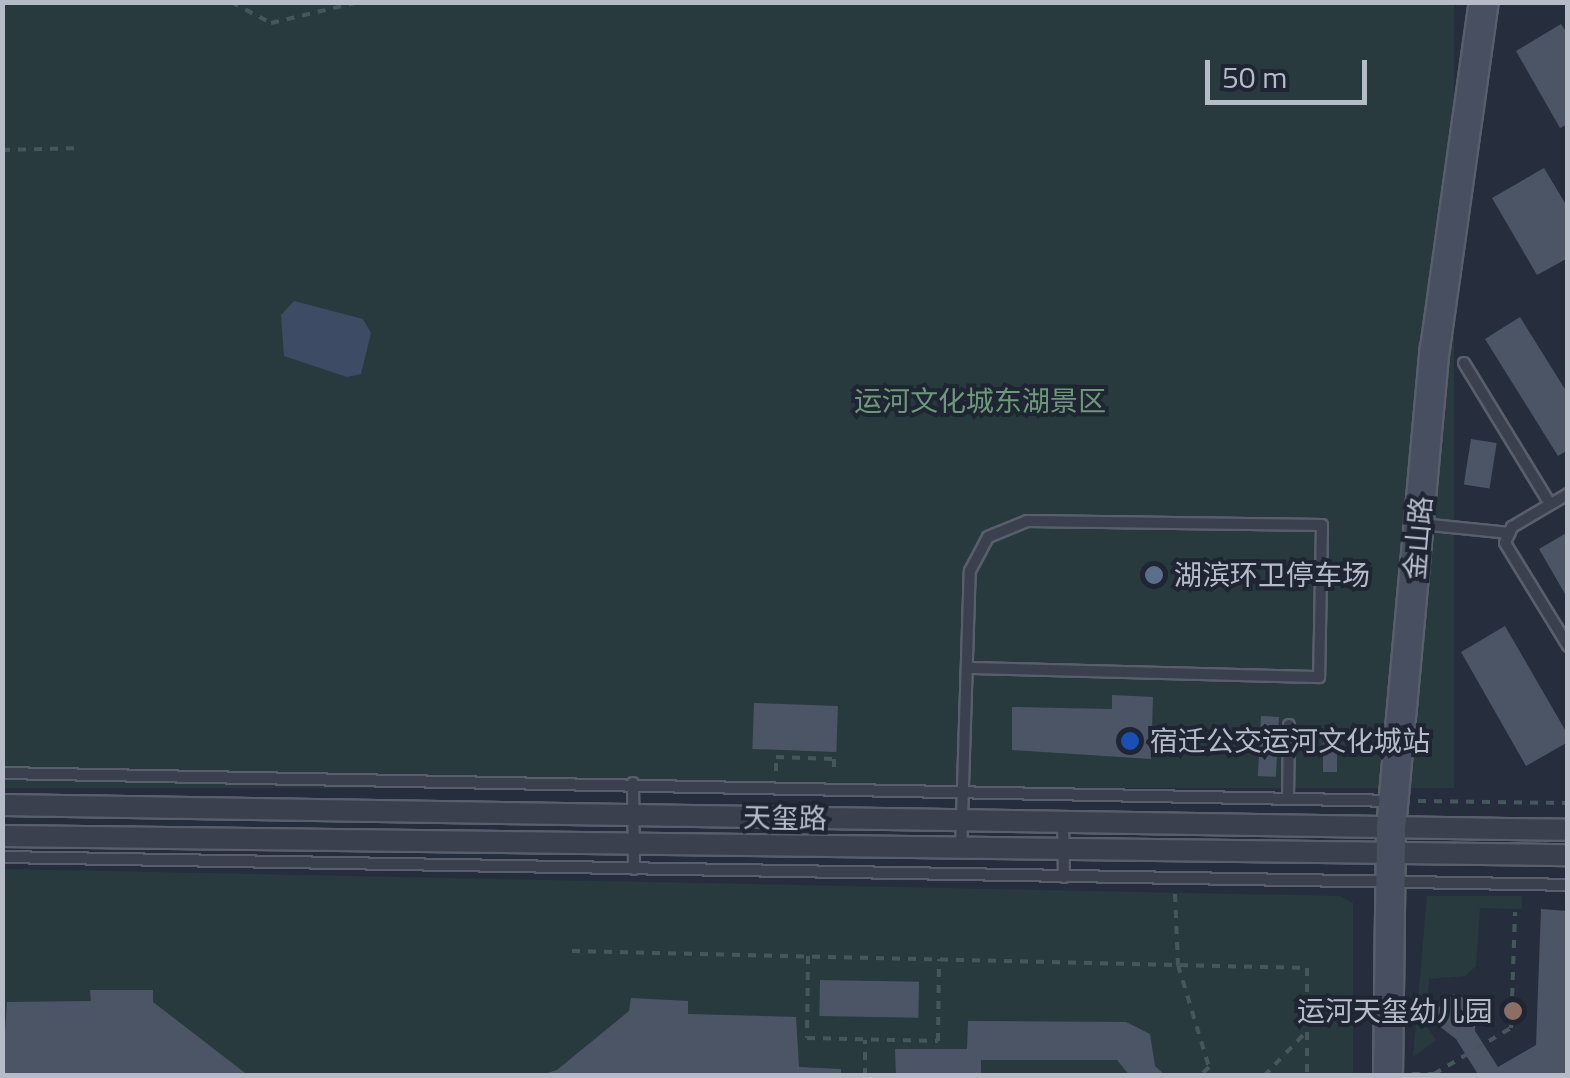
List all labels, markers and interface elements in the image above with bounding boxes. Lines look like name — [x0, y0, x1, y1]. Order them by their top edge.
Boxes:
scale bar — [1210, 40, 1372, 102]
text: 50 m — [1222, 54, 1287, 100]
park label: 运河文化城东湖景区 — [854, 384, 1106, 418]
street label: 金山路 — [1398, 495, 1438, 581]
place label: 湖滨环卫停车场 — [1174, 558, 1370, 592]
marker: 湖滨环卫停车场 — [1143, 564, 1165, 586]
place label: 宿迁公交运河文化城站 — [1150, 724, 1430, 758]
marker: 宿迁公交运河文化城站 — [1119, 730, 1141, 752]
street label: 天玺路 — [743, 800, 827, 836]
place label: 运河天玺幼儿园 — [1297, 994, 1493, 1028]
marker: 运河天玺幼儿园 — [1502, 1000, 1524, 1022]

